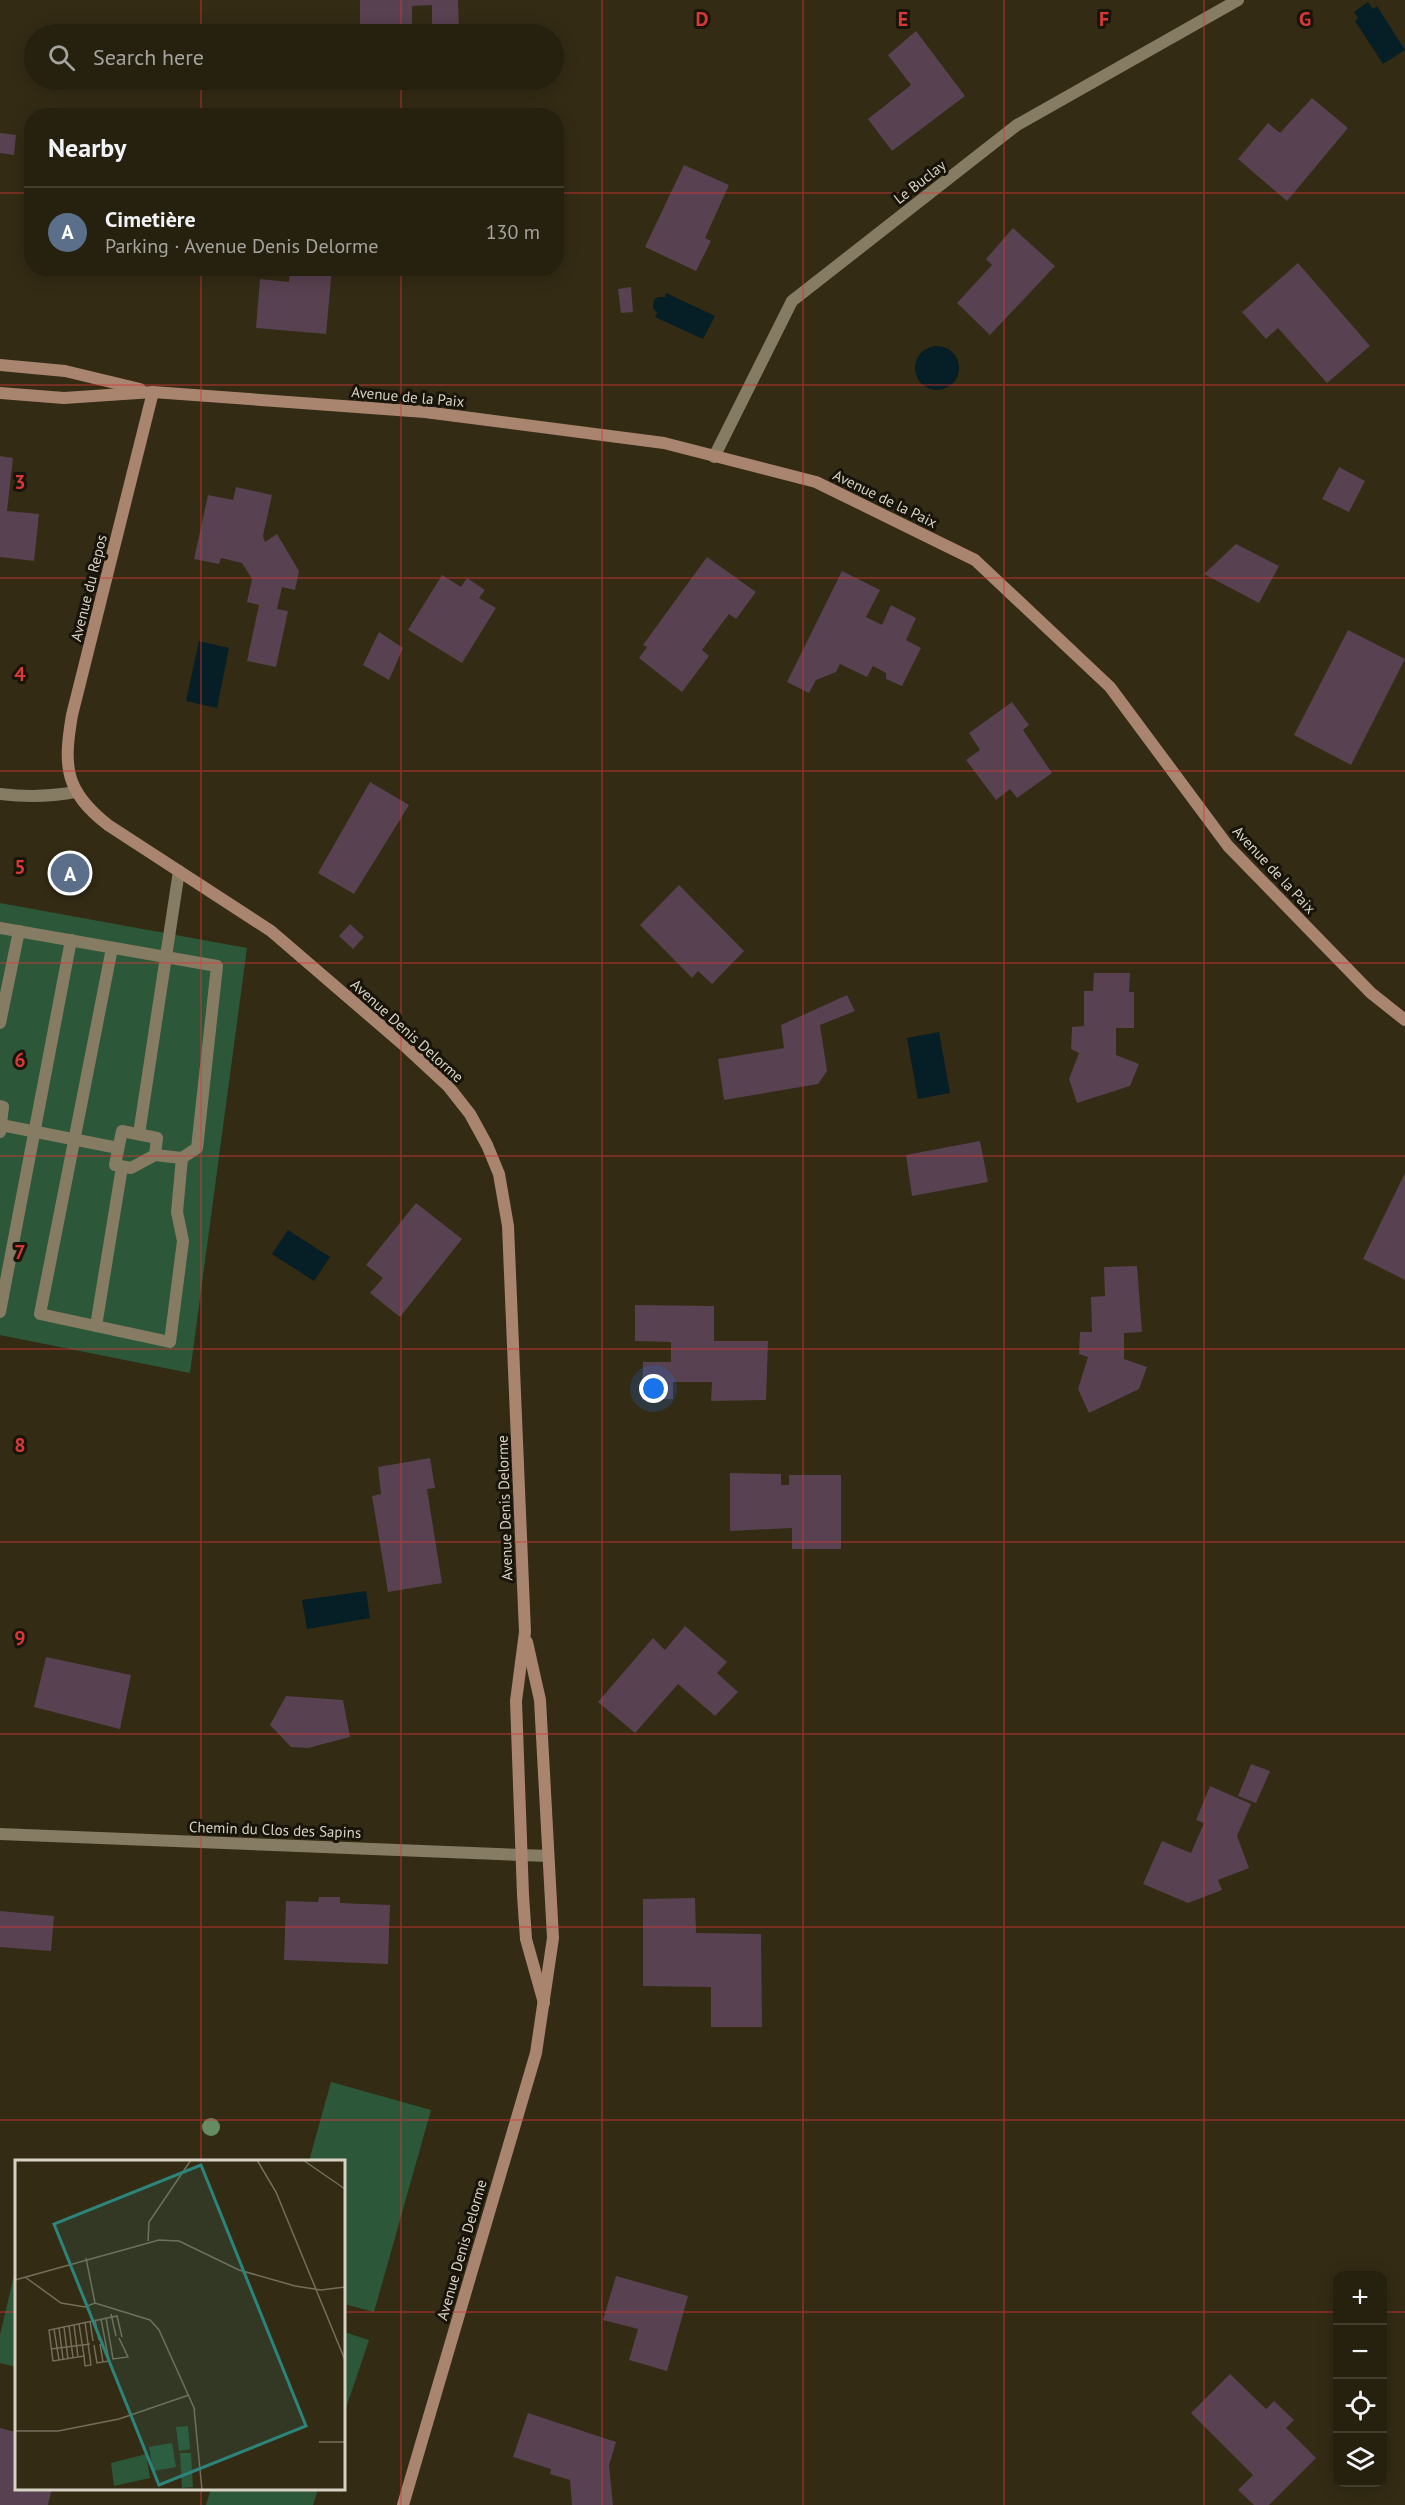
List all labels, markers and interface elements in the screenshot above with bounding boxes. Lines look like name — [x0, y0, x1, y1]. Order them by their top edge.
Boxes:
text: D — [696, 6, 709, 32]
text: E — [898, 6, 908, 32]
text: F — [1099, 6, 1109, 32]
text: G — [1299, 6, 1311, 32]
search box — [24, 24, 564, 90]
icon: search — [45, 41, 78, 74]
text: Search here — [93, 43, 204, 71]
text: Nearby — [48, 131, 126, 164]
street label: Le Buclay — [890, 155, 950, 208]
text: Cimetière — [105, 205, 196, 233]
text: A — [61, 219, 74, 245]
text: 130 m — [486, 219, 540, 245]
text: Parking · Avenue Denis Delorme — [105, 233, 378, 259]
street label: Avenue de la Paix — [351, 382, 466, 411]
street label: Avenue de la Paix — [830, 465, 941, 532]
text: 3 — [14, 469, 26, 495]
street label: Avenue du Repos — [66, 533, 111, 643]
text: 4 — [14, 661, 26, 687]
street label: Avenue de la Paix — [1229, 822, 1320, 918]
pin: A — [50, 850, 90, 896]
text: 5 — [14, 854, 26, 880]
street label: Avenue Denis Delorme — [347, 975, 468, 1086]
text: 6 — [14, 1047, 26, 1073]
text: 7 — [14, 1239, 26, 1265]
your location — [639, 1374, 668, 1403]
text: 8 — [14, 1432, 26, 1458]
street label: Avenue Denis Delorme — [492, 1435, 517, 1581]
text: 9 — [14, 1625, 26, 1651]
street label: Chemin du Clos des Sapins — [189, 1817, 361, 1842]
inset map — [15, 2160, 345, 2490]
street label: Avenue Denis Delorme — [432, 2177, 491, 2322]
map controls — [1333, 2271, 1387, 2487]
button: + — [1333, 2271, 1387, 2325]
button: − — [1333, 2325, 1387, 2379]
button: locate — [1333, 2379, 1387, 2433]
button: layers — [1333, 2433, 1387, 2487]

